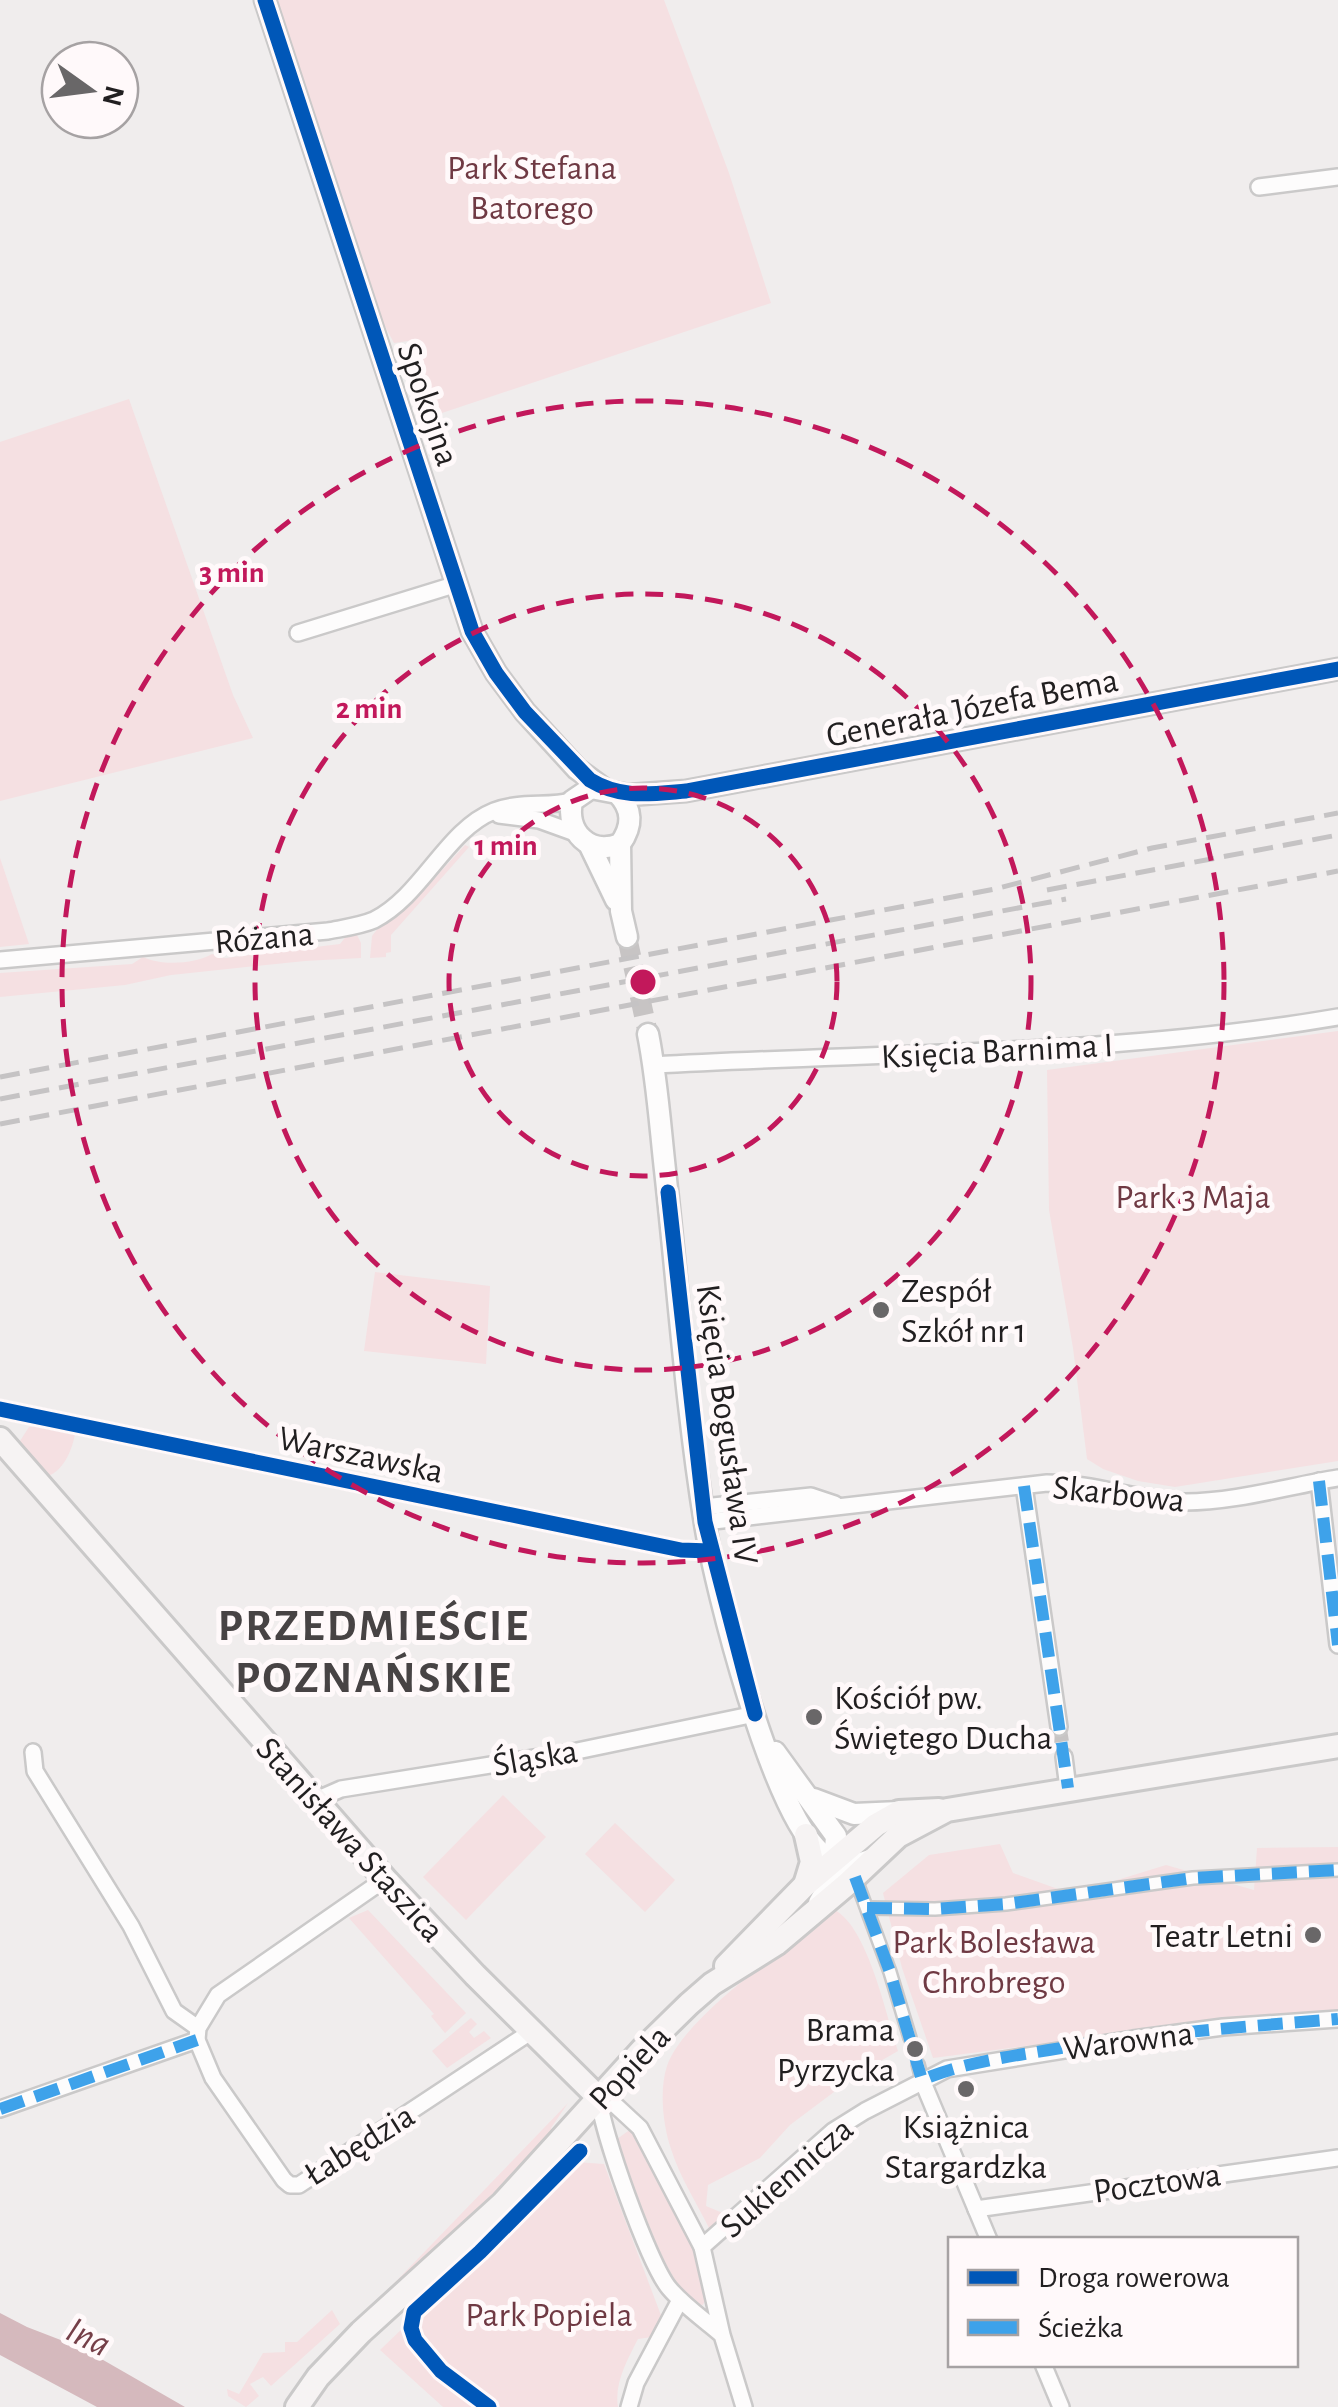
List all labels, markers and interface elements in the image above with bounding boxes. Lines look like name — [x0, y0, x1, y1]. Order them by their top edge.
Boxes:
north arrow — [40, 40, 140, 140]
text: N — [96, 83, 128, 108]
park label: Park Stefana Batorego — [447, 151, 617, 226]
street label: Spokojna — [390, 338, 465, 471]
text: 3 min — [199, 558, 265, 588]
street label: Generała Józefa Bema — [823, 663, 1121, 754]
text: 2 min — [336, 694, 402, 724]
text: 1 min — [474, 831, 538, 861]
street label: Różana — [213, 917, 315, 960]
centre of rings — [625, 964, 661, 1000]
street label: Księcia Barnima I — [880, 1028, 1114, 1075]
park label: Park 3 Maja — [1115, 1180, 1271, 1215]
place label: Zespół Szkół nr 1 — [901, 1274, 1026, 1349]
street label: Księcia Bogusława IV — [690, 1282, 764, 1567]
marker: Zespół Szkół nr 1 — [870, 1299, 892, 1321]
street label: Warszawska — [275, 1421, 446, 1490]
street label: Skarbowa — [1051, 1470, 1187, 1519]
district label: PRZEDMIEŚCIE POZNAŃSKIE — [218, 1599, 530, 1701]
place label: Kościół pw. Świętego Ducha — [834, 1681, 1053, 1756]
marker: Kościół pw. Świętego Ducha — [803, 1706, 825, 1728]
street label: Stanisława Staszica — [249, 1731, 450, 1949]
street label: Śląska — [490, 1731, 580, 1783]
place label: Teatr Letni — [1150, 1919, 1293, 1954]
marker: Teatr Letni — [1302, 1924, 1324, 1946]
park label: Park Bolesława Chrobrego — [892, 1925, 1096, 2000]
place label: Brama Pyrzycka — [777, 2013, 895, 2088]
street label: Warowna — [1061, 2016, 1195, 2067]
street label: Popiela — [583, 2019, 677, 2117]
marker: Brama Pyrzycka — [904, 2038, 926, 2060]
marker: Książnica Stargardzka — [955, 2078, 977, 2100]
street label: Łabędzia — [299, 2098, 421, 2193]
place label: Książnica Stargardzka — [885, 2110, 1047, 2185]
street label: Sukiennicza — [714, 2111, 860, 2245]
street label: Pocztowa — [1091, 2157, 1223, 2210]
legend — [948, 2237, 1298, 2367]
text: Droga rowerowa — [1038, 2263, 1230, 2293]
park label: Park Popiela — [465, 2298, 633, 2333]
text: Ścieżka — [1038, 2310, 1124, 2343]
water label: Ina — [60, 2311, 116, 2364]

